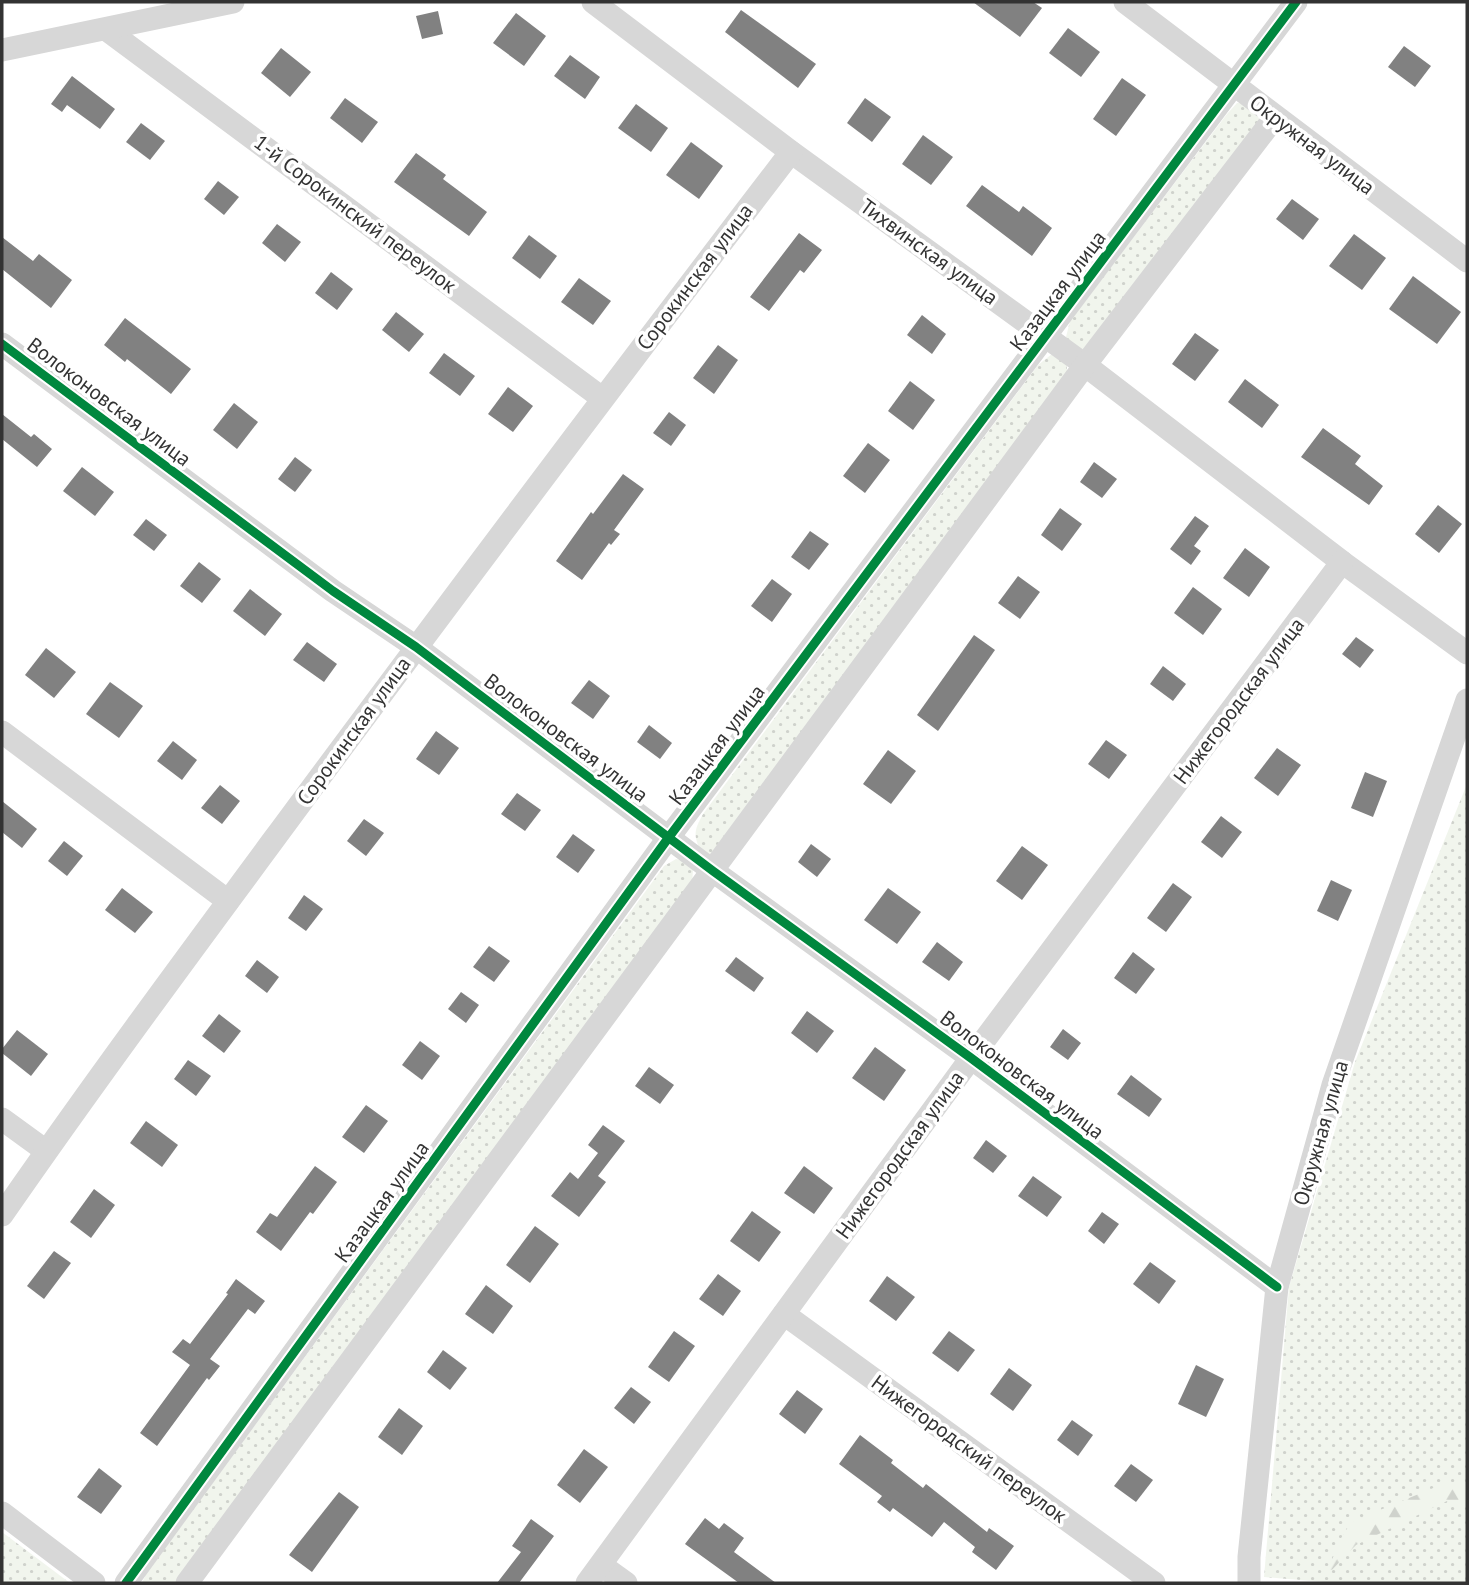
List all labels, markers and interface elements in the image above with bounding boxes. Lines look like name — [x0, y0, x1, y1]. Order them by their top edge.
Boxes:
street label: Окружная улица — [1244, 89, 1380, 200]
street label: 1-й Сорокинский переулок — [249, 128, 462, 299]
street label: Тихвинская улица — [855, 193, 1004, 311]
street label: Сорокинская улица — [631, 198, 759, 355]
street label: Казацкая улица — [1004, 225, 1112, 356]
street label: Волоконовская улица — [22, 331, 197, 472]
street label: Нижегородская улица — [1167, 612, 1310, 789]
street label: Сорокинская улица — [291, 651, 417, 810]
street label: Волоконовская улица — [479, 667, 654, 808]
street label: Казацкая улица — [663, 679, 771, 810]
street label: Волоконовская улица — [935, 1004, 1110, 1145]
street label: Окружная улица — [1287, 1057, 1354, 1209]
street label: Нижегородская улица — [829, 1065, 970, 1244]
street label: Казацкая улица — [328, 1136, 435, 1268]
street label: Нижегородский переулок — [866, 1368, 1072, 1529]

